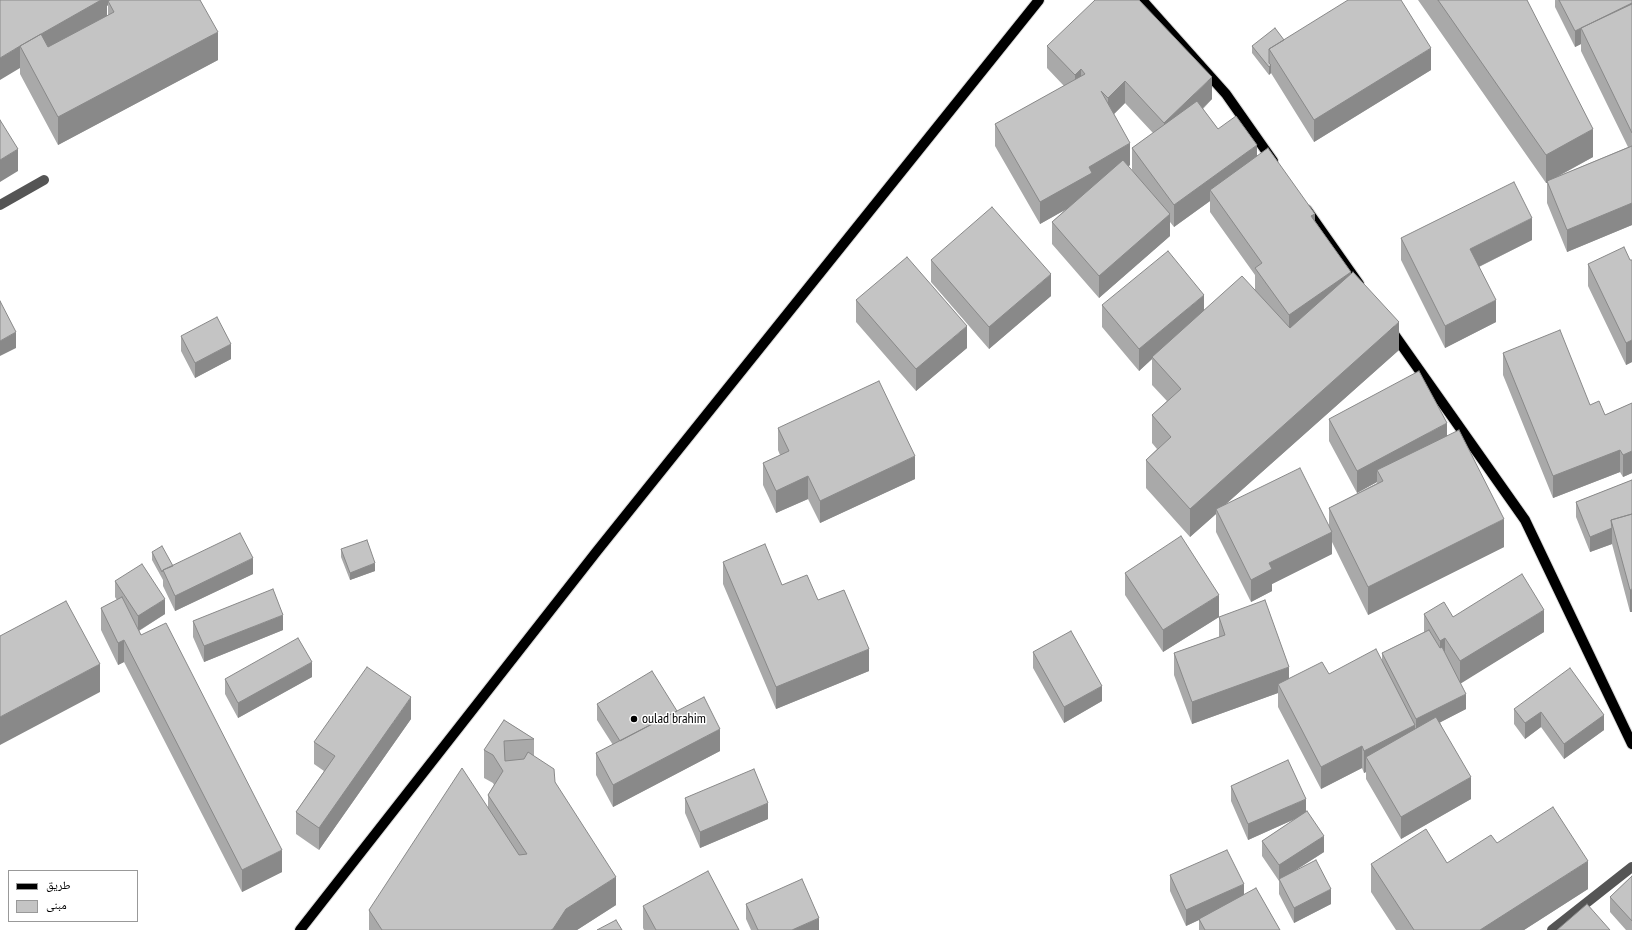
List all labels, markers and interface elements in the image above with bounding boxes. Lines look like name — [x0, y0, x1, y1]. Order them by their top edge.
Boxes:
place label: oulad brahim — [642, 711, 706, 727]
marker: oulad brahim — [629, 714, 639, 724]
legend — [8, 870, 138, 922]
text: طريق — [46, 877, 71, 892]
text: مبنى — [46, 897, 67, 912]

